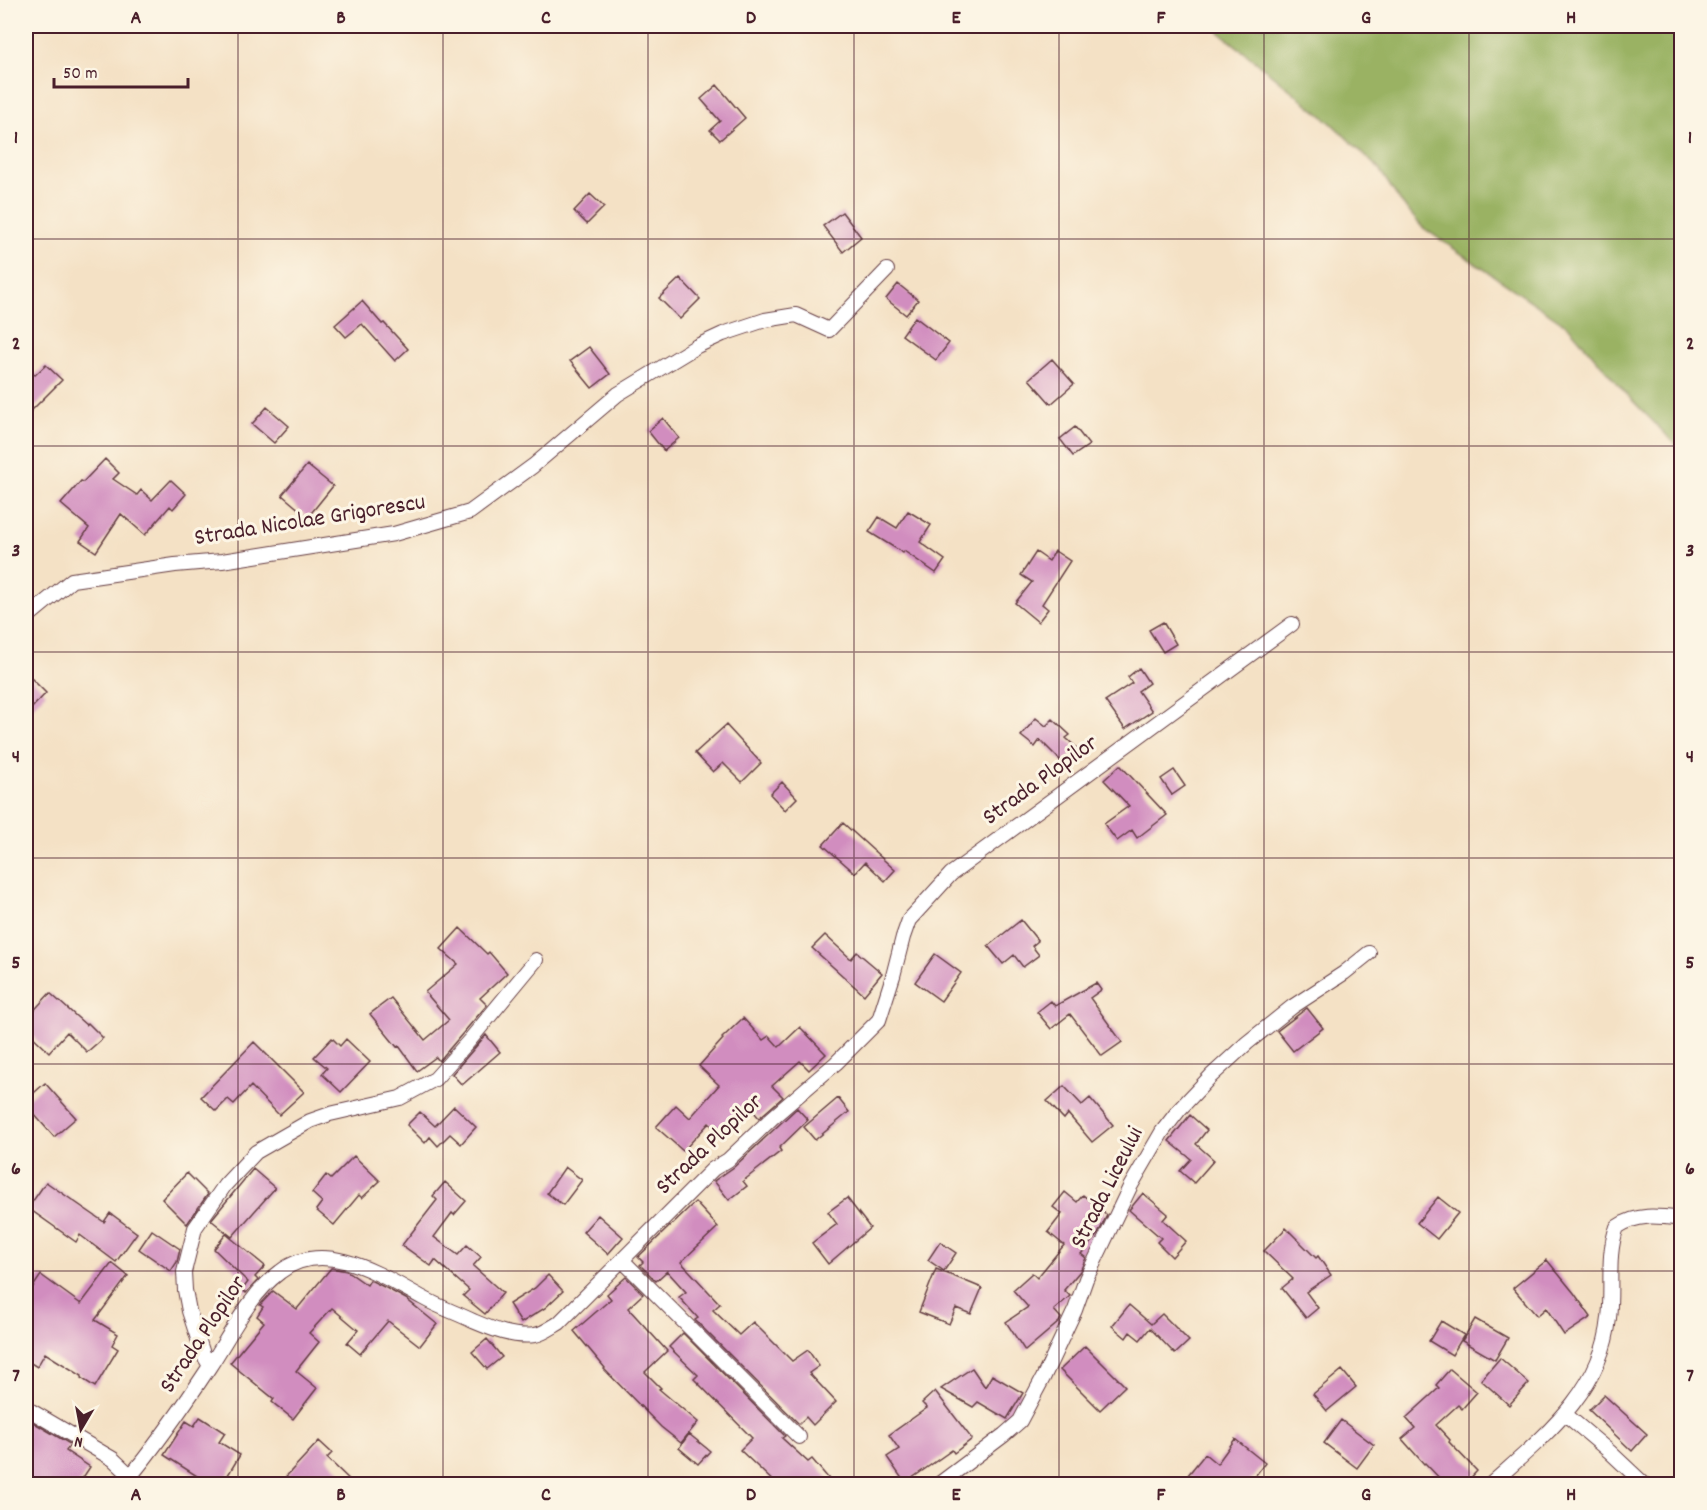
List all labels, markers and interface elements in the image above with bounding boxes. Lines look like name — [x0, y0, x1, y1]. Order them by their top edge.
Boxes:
text: A — [131, 5, 142, 33]
text: B — [336, 5, 346, 33]
text: C — [541, 5, 551, 33]
text: D — [746, 5, 757, 33]
text: E — [951, 5, 961, 33]
text: F — [1157, 5, 1167, 33]
text: G — [1361, 5, 1371, 33]
text: H — [1566, 5, 1576, 33]
scale bar — [54, 51, 188, 89]
text: 50 m — [63, 62, 98, 87]
text: 1 — [14, 125, 18, 153]
text: 1 — [1688, 125, 1692, 153]
text: 2 — [12, 331, 20, 359]
text: 2 — [1686, 331, 1694, 359]
street label: Strada Nicolae Grigorescu — [192, 486, 428, 556]
text: 3 — [12, 538, 20, 566]
text: 3 — [1686, 538, 1694, 566]
street label: Strada Plopilor — [976, 727, 1106, 835]
text: 4 — [12, 744, 20, 772]
text: 4 — [1686, 744, 1694, 772]
text: 5 — [11, 950, 21, 978]
text: 5 — [1685, 950, 1695, 978]
street label: Strada Plopilor — [649, 1086, 771, 1204]
street label: Strada Liceului — [1063, 1121, 1153, 1255]
text: 6 — [11, 1156, 21, 1184]
text: 6 — [1685, 1156, 1695, 1184]
street label: Strada Plopilor — [152, 1269, 256, 1401]
text: 7 — [12, 1363, 20, 1391]
text: 7 — [1686, 1363, 1694, 1391]
north arrow — [51, 1399, 111, 1459]
text: N — [73, 1429, 85, 1453]
text: A — [131, 1482, 142, 1510]
text: B — [336, 1482, 346, 1510]
text: C — [541, 1482, 551, 1510]
text: D — [746, 1482, 757, 1510]
text: E — [951, 1482, 961, 1510]
text: F — [1157, 1482, 1167, 1510]
text: G — [1361, 1482, 1371, 1510]
text: H — [1566, 1482, 1576, 1510]

